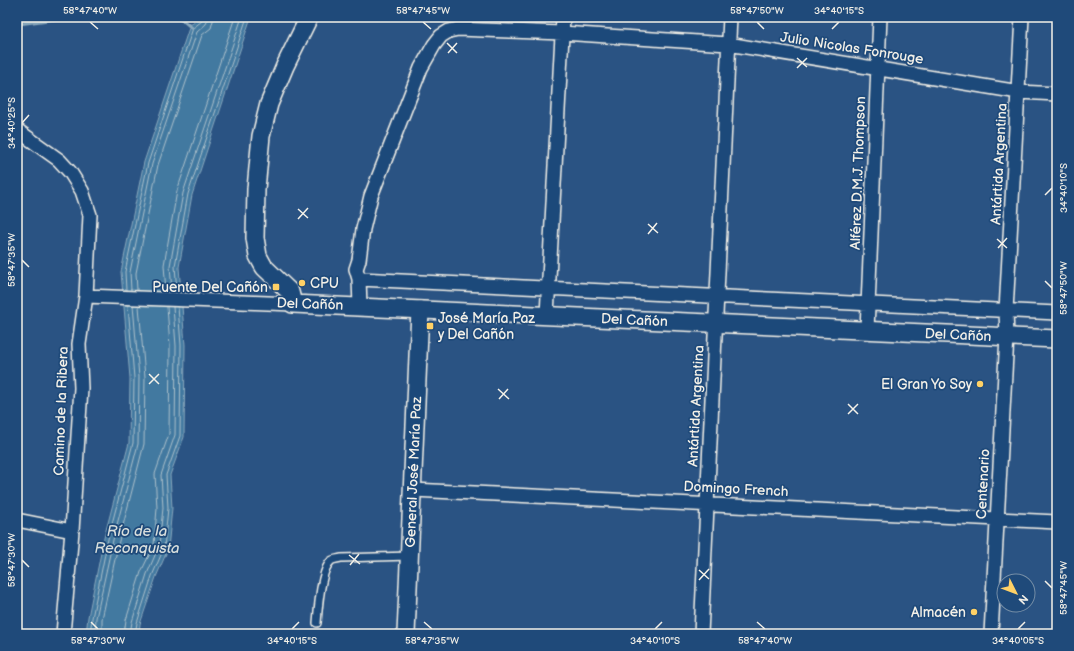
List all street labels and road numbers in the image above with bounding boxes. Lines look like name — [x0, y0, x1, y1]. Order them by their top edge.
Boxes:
street label: Julio Nicolas Fonrouge — [779, 28, 925, 68]
street label: Alférez D.M.J. Thompson — [847, 96, 869, 250]
street label: Antártida Argentina — [987, 103, 1011, 225]
street label: Del Cañón — [276, 294, 344, 314]
street label: Del Cañón — [601, 310, 668, 330]
street label: Del Cañón — [924, 324, 992, 344]
street label: Antártida Argentina — [684, 345, 708, 467]
street label: Camino de la Ribera — [50, 346, 72, 476]
street label: General José María Paz — [401, 396, 425, 548]
street label: Centenario — [973, 448, 993, 520]
street label: Domingo French — [683, 478, 789, 500]

